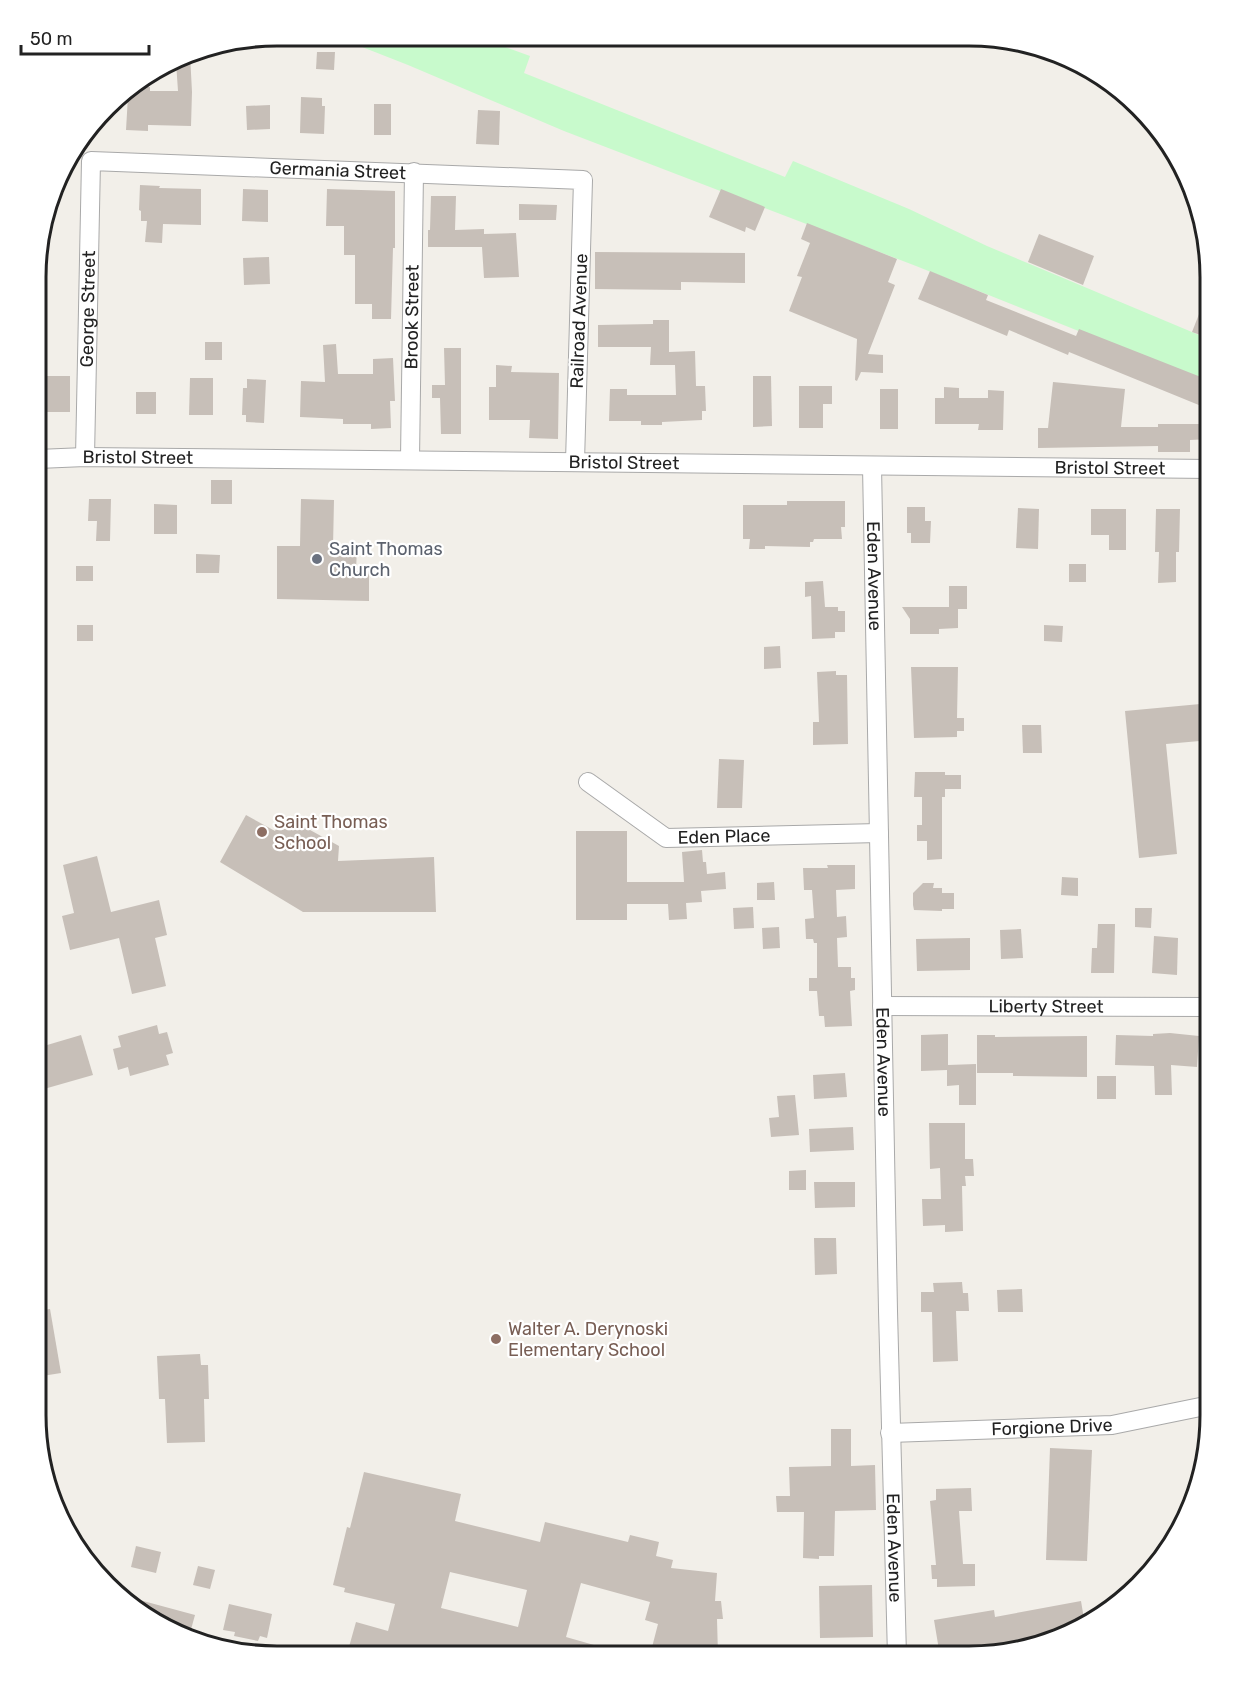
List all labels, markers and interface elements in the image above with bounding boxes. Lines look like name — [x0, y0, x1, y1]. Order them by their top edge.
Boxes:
scale bar — [21, 18, 148, 56]
text: 50 m — [30, 28, 73, 50]
street label: Germania Street — [269, 157, 407, 184]
street label: George Street — [76, 250, 100, 368]
street label: Railroad Avenue — [566, 253, 592, 389]
street label: Brook Street — [400, 264, 424, 370]
street label: Bristol Street — [83, 446, 193, 469]
street label: Bristol Street — [568, 451, 679, 474]
street label: Bristol Street — [1055, 457, 1165, 480]
street label: Eden Avenue — [862, 521, 886, 631]
place label: Saint Thomas Church — [329, 538, 443, 581]
marker: Saint Thomas Church — [310, 552, 324, 566]
place label: Saint Thomas School — [274, 811, 388, 854]
marker: Saint Thomas School — [255, 825, 269, 839]
street label: Eden Place — [677, 825, 771, 849]
street label: Liberty Street — [988, 995, 1104, 1018]
street label: Eden Avenue — [871, 1007, 895, 1117]
place label: Walter A. Derynoski Elementary School — [508, 1318, 668, 1361]
marker: Walter A. Derynoski Elementary School — [489, 1332, 503, 1346]
street label: Forgione Drive — [991, 1414, 1113, 1440]
street label: Eden Avenue — [882, 1493, 907, 1603]

